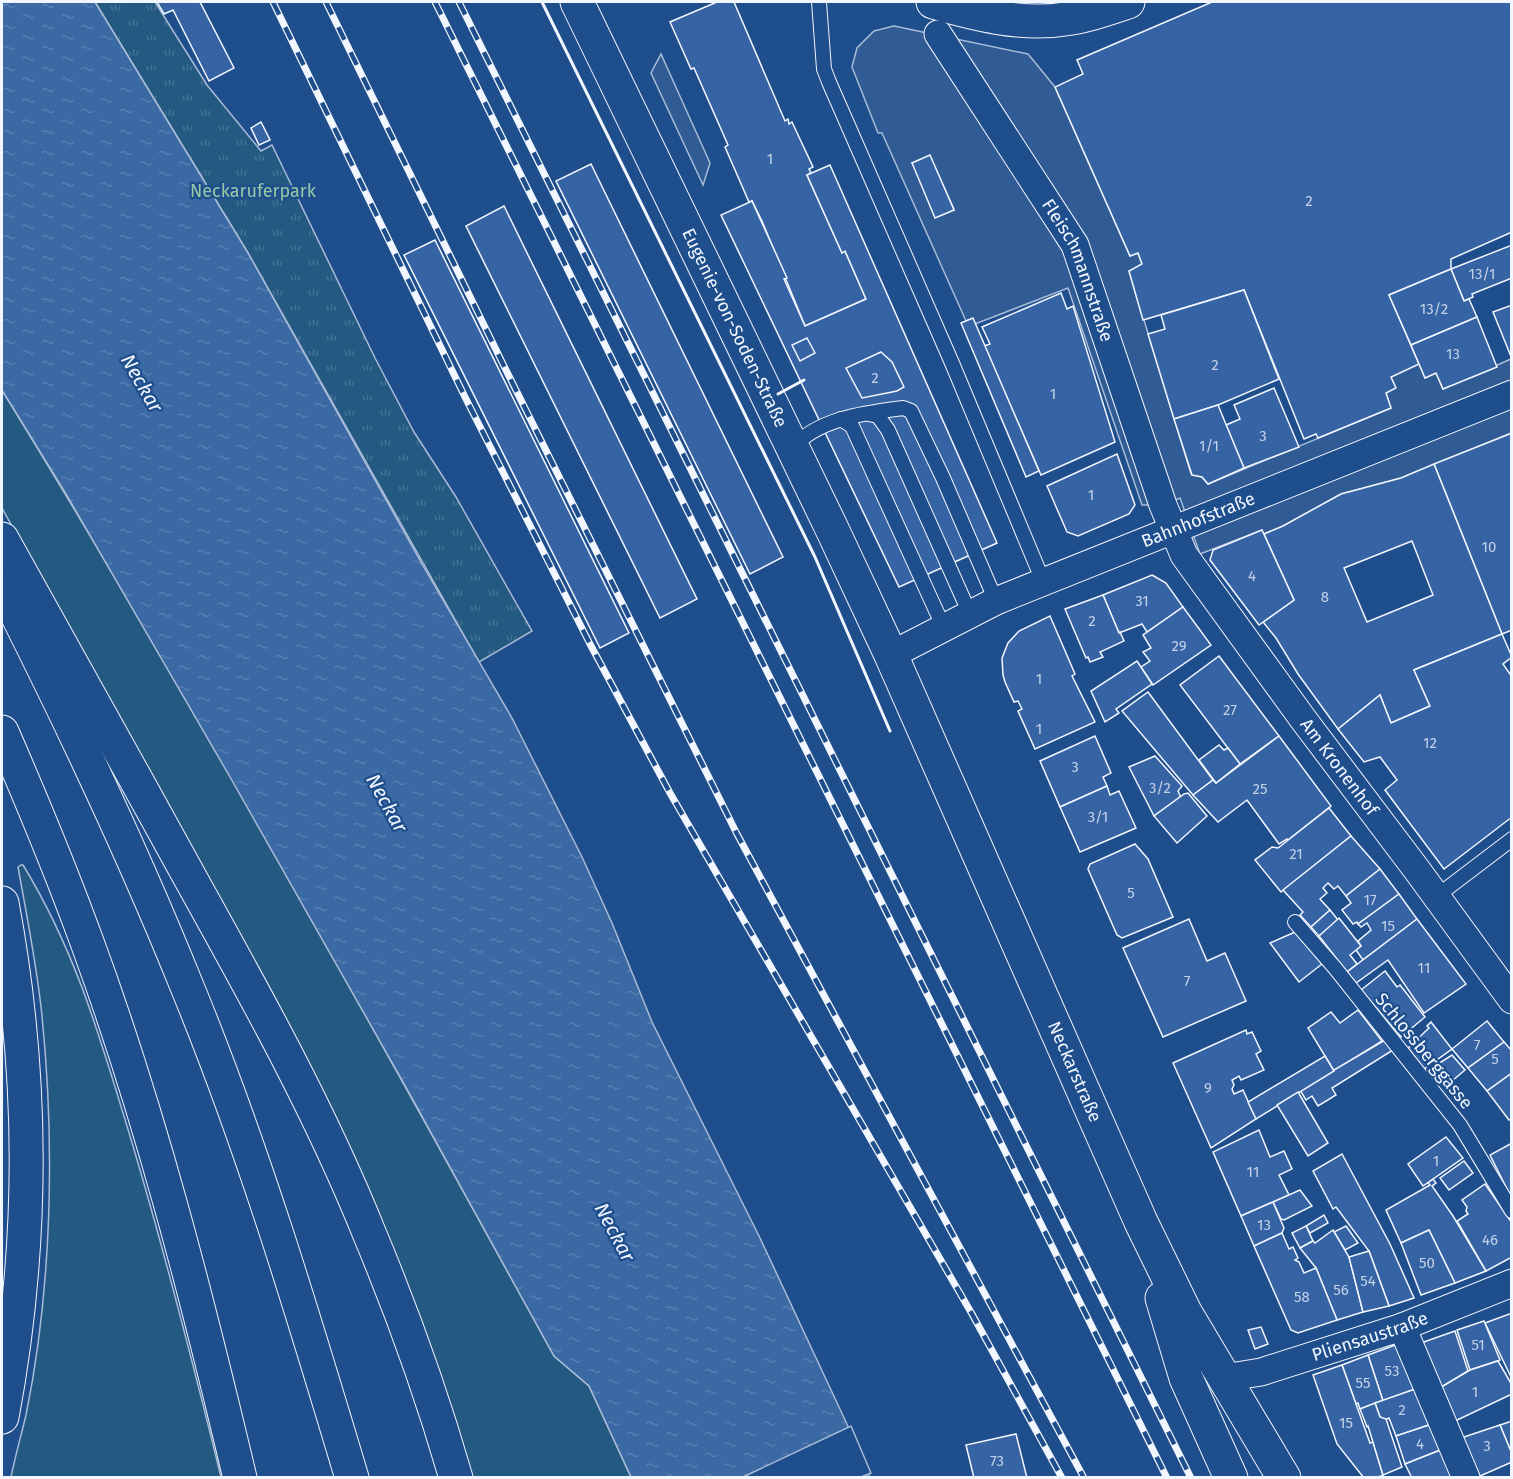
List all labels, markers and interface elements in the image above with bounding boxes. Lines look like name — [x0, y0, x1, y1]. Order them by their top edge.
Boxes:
house number: 1 — [767, 150, 773, 168]
park label: Neckaruferpark — [190, 180, 317, 202]
house number: 2 — [1305, 192, 1313, 210]
street label: Fleischmannstraße — [1037, 195, 1118, 345]
street label: Eugenie-von-Soden-Straße — [677, 225, 792, 431]
house number: 13/1 — [1468, 265, 1496, 283]
house number: 13/2 — [1420, 300, 1448, 318]
house number: 13 — [1446, 345, 1460, 363]
water label: Neckar — [116, 350, 169, 418]
house number: 2 — [1211, 356, 1219, 374]
house number: 2 — [871, 369, 879, 387]
house number: 1 — [1050, 385, 1056, 403]
house number: 3 — [1259, 427, 1267, 445]
house number: 1/1 — [1199, 437, 1219, 455]
house number: 1 — [1088, 486, 1094, 504]
street label: Bahnhofstraße — [1138, 487, 1258, 552]
house number: 10 — [1482, 538, 1496, 556]
house number: 4 — [1248, 567, 1256, 585]
house number: 8 — [1321, 588, 1329, 606]
house number: 31 — [1135, 592, 1149, 610]
house number: 2 — [1088, 612, 1096, 630]
house number: 29 — [1171, 637, 1187, 655]
house number: 1 — [1036, 670, 1042, 688]
house number: 27 — [1223, 701, 1237, 719]
street label: Am Kronenhof — [1295, 714, 1384, 821]
house number: 1 — [1036, 720, 1042, 738]
house number: 12 — [1423, 734, 1437, 752]
house number: 3 — [1071, 758, 1079, 776]
water label: Neckar — [361, 770, 413, 838]
house number: 3/2 — [1149, 779, 1171, 797]
house number: 25 — [1253, 780, 1267, 798]
house number: 3/1 — [1088, 808, 1108, 826]
house number: 21 — [1289, 845, 1303, 863]
house number: 5 — [1127, 884, 1135, 902]
house number: 17 — [1363, 891, 1377, 909]
house number: 15 — [1381, 917, 1395, 935]
house number: 11 — [1418, 959, 1430, 977]
house number: 7 — [1184, 972, 1191, 990]
street label: Schlossberggasse — [1370, 989, 1478, 1113]
street label: Neckarstraße — [1043, 1018, 1107, 1125]
house number: 7 — [1474, 1036, 1481, 1054]
house number: 5 — [1491, 1050, 1499, 1068]
house number: 9 — [1204, 1079, 1212, 1097]
house number: 1 — [1433, 1152, 1439, 1170]
house number: 11 — [1247, 1163, 1259, 1181]
water label: Neckar — [590, 1198, 641, 1267]
house number: 13 — [1257, 1216, 1271, 1234]
house number: 46 — [1482, 1231, 1498, 1249]
house number: 50 — [1419, 1254, 1435, 1272]
house number: 54 — [1360, 1272, 1376, 1290]
house number: 56 — [1333, 1281, 1349, 1299]
house number: 58 — [1294, 1288, 1310, 1306]
street label: Pliensaustraße — [1309, 1307, 1431, 1366]
house number: 51 — [1471, 1336, 1485, 1354]
house number: 53 — [1385, 1362, 1399, 1380]
house number: 55 — [1356, 1374, 1370, 1392]
house number: 1 — [1472, 1383, 1478, 1401]
house number: 2 — [1398, 1401, 1406, 1419]
house number: 15 — [1339, 1414, 1353, 1432]
house number: 4 — [1416, 1435, 1424, 1453]
house number: 3 — [1483, 1437, 1491, 1455]
house number: 73 — [990, 1452, 1004, 1470]

